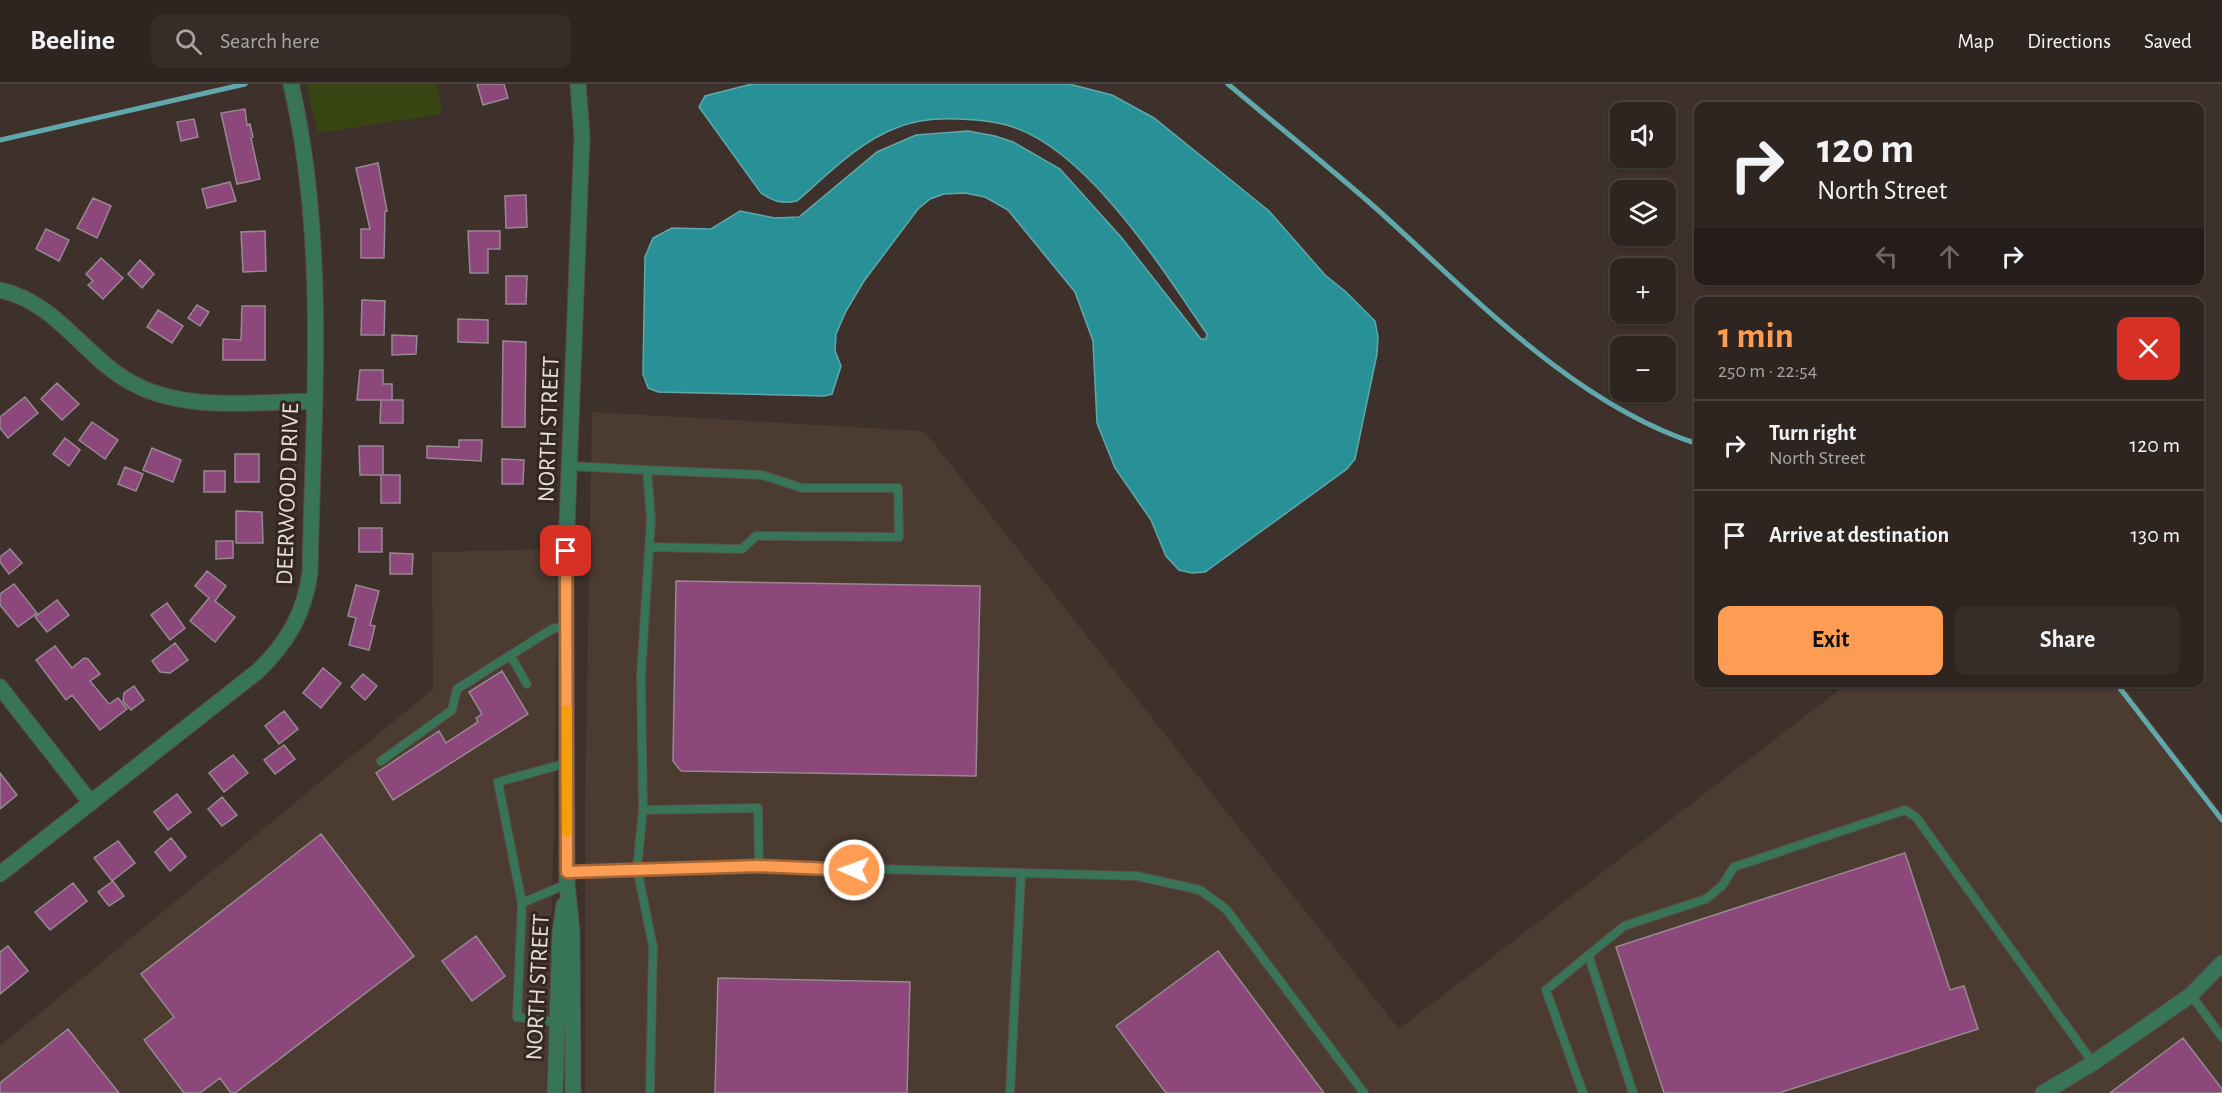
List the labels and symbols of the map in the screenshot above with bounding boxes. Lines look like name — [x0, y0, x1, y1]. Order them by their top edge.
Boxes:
street label: NORTH STREET — [534, 355, 564, 503]
street label: DEERWOOD DRIVE — [273, 402, 303, 586]
pin — [540, 525, 591, 576]
position arrow — [822, 838, 886, 902]
street label: NORTH STREET — [522, 913, 554, 1061]

